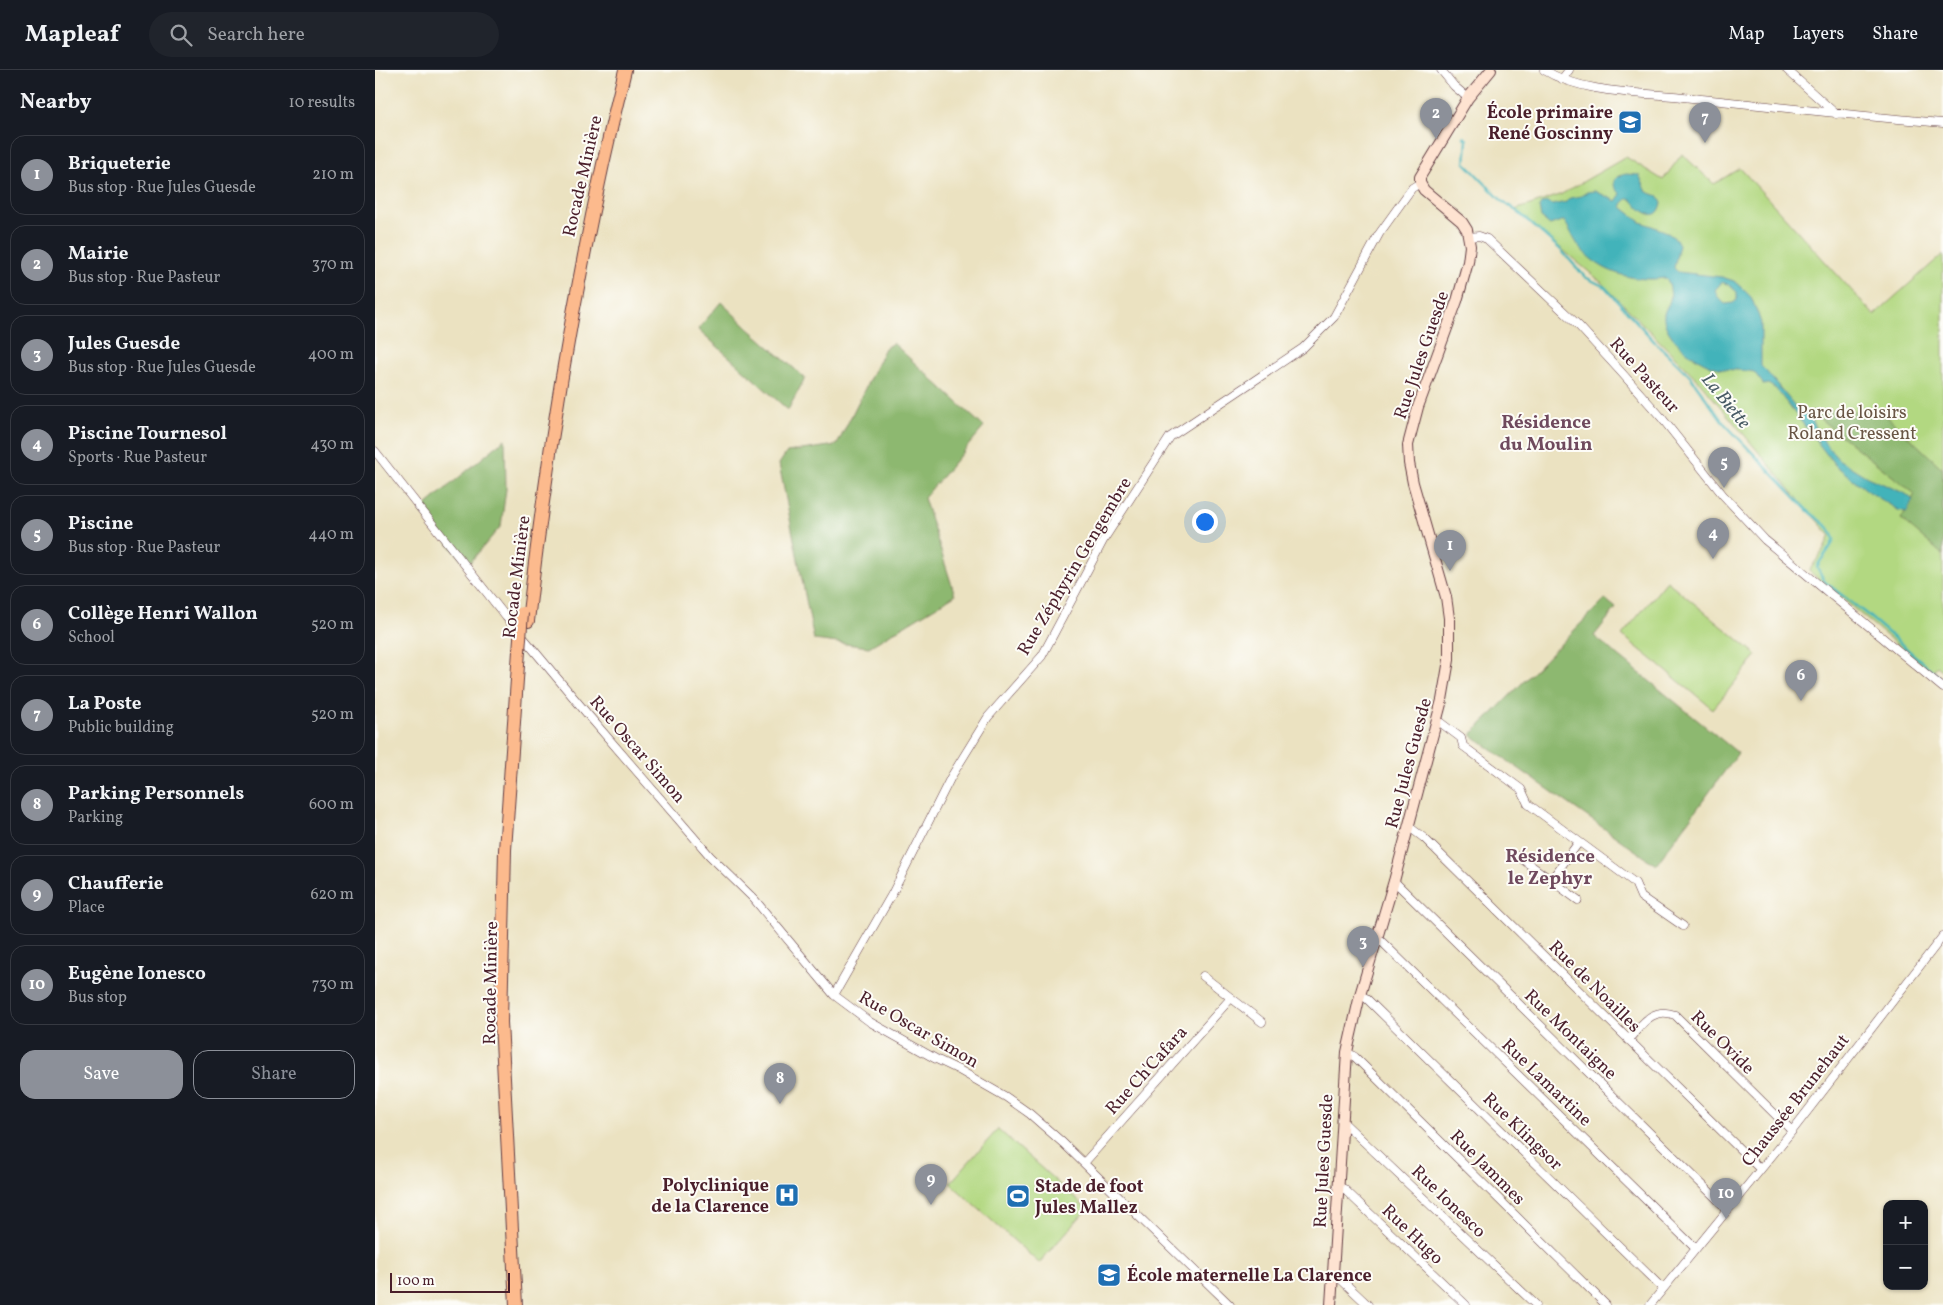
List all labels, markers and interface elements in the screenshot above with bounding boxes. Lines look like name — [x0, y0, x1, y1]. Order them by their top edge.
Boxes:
search box — [149, 12, 499, 57]
text: Mapleaf — [25, 18, 119, 52]
icon: search — [167, 21, 195, 49]
text: Search here — [207, 22, 305, 48]
text: Map — [1728, 22, 1764, 47]
text: Layers — [1792, 22, 1844, 47]
text: Share — [1872, 22, 1918, 47]
text: Nearby — [20, 88, 91, 117]
text: 10 results — [289, 92, 355, 114]
pin: 2 — [1420, 98, 1452, 139]
place label: École primaire René Goscinny — [1487, 101, 1613, 147]
pin: 7 — [1689, 102, 1721, 143]
school or university icon: École primaire René Goscinny — [1617, 109, 1643, 135]
street label: Rocade Minière — [557, 113, 610, 239]
text: Briqueterie — [68, 151, 171, 177]
text: 1 — [34, 164, 40, 186]
text: 210 m — [312, 164, 354, 186]
text: Bus stop · Rue Jules Guesde — [68, 177, 256, 199]
text: Mairie — [68, 241, 129, 267]
text: 2 — [33, 254, 41, 276]
text: 370 m — [312, 254, 354, 276]
text: Bus stop · Rue Pasteur — [68, 267, 220, 289]
street label: Rue Jules Guesde — [1389, 288, 1456, 423]
text: Jules Guesde — [68, 331, 180, 357]
street label: Rue Pasteur — [1603, 333, 1685, 420]
text: 3 — [33, 344, 41, 366]
text: 400 m — [308, 344, 354, 366]
text: Bus stop · Rue Jules Guesde — [68, 357, 256, 379]
water label: La Biette — [1695, 368, 1756, 435]
park label: Parc de loisirs Roland Cressent — [1787, 401, 1917, 447]
district label: Résidence du Moulin — [1499, 410, 1593, 458]
text: Piscine Tournesol — [68, 421, 227, 447]
text: 4 — [32, 434, 42, 456]
text: 430 m — [310, 434, 354, 456]
text: Sports · Rue Pasteur — [68, 447, 207, 469]
pin: 5 — [1708, 447, 1740, 488]
street label: Rue Zéphyrin Gengembre — [1012, 473, 1138, 661]
your location — [1192, 509, 1218, 535]
text: Piscine — [68, 511, 133, 537]
street label: Rocade Minière — [498, 514, 537, 640]
pin: 4 — [1697, 518, 1729, 559]
text: 5 — [33, 524, 41, 546]
text: 440 m — [308, 524, 354, 546]
pin: 1 — [1434, 530, 1466, 571]
text: Bus stop · Rue Pasteur — [68, 537, 220, 559]
text: Collège Henri Wallon — [68, 601, 258, 627]
text: 6 — [33, 614, 41, 636]
text: 520 m — [311, 614, 354, 636]
text: School — [68, 627, 115, 649]
pin: 6 — [1785, 660, 1817, 701]
text: La Poste — [68, 691, 142, 717]
street label: Rue Oscar Simon — [583, 691, 691, 809]
street label: Rue Jules Guesde — [1380, 695, 1439, 831]
text: 7 — [33, 704, 41, 726]
text: 520 m — [311, 704, 354, 726]
text: Public building — [68, 717, 174, 739]
text: Parking Personnels — [68, 781, 244, 807]
text: 8 — [33, 794, 41, 816]
text: 600 m — [309, 794, 354, 816]
text: Parking — [68, 807, 123, 829]
district label: Résidence le Zephyr — [1505, 844, 1595, 892]
text: Chaufferie — [68, 871, 164, 897]
text: 9 — [33, 884, 41, 906]
text: 620 m — [310, 884, 354, 906]
text: Place — [68, 897, 105, 919]
street label: Rocade Minière — [478, 921, 505, 1045]
pin: 3 — [1347, 926, 1379, 967]
street label: Rue de Noailles — [1542, 935, 1646, 1039]
text: Eugène Ionesco — [68, 961, 206, 987]
text: 10 — [29, 974, 45, 996]
text: 730 m — [312, 974, 354, 996]
street label: Rue Montaigne — [1518, 984, 1622, 1086]
street label: Rue Oscar Simon — [853, 986, 983, 1075]
text: Bus stop — [68, 987, 127, 1009]
street label: Rue Ovide — [1684, 1005, 1760, 1081]
street label: Rue Ch'Cafara — [1100, 1021, 1194, 1121]
street label: Chaussée Brunehaut — [1736, 1029, 1856, 1172]
street label: Rue Lamartine — [1495, 1033, 1597, 1133]
button: Save — [20, 1050, 183, 1099]
button: Share — [193, 1050, 355, 1099]
pin: 8 — [764, 1063, 796, 1104]
street label: Rue Klingsor — [1476, 1088, 1568, 1177]
street label: Rue Jules Guesde — [1309, 1093, 1340, 1229]
street label: Rue Jammes — [1444, 1125, 1530, 1211]
street label: Rue Ionesco — [1405, 1160, 1491, 1244]
pin: 9 — [915, 1164, 947, 1205]
place label: Polyclinique de la Clarence — [651, 1174, 769, 1220]
place label: Stade de foot Jules Mallez — [1034, 1175, 1144, 1221]
pin: 10 — [1710, 1178, 1742, 1219]
hospital icon: Polyclinique de la Clarence — [774, 1182, 800, 1208]
sports icon: Stade de foot Jules Mallez — [1005, 1183, 1031, 1209]
street label: Rue Hugo — [1376, 1199, 1448, 1271]
map controls — [1883, 1200, 1928, 1290]
button: + — [1883, 1200, 1928, 1245]
button: − — [1883, 1245, 1928, 1290]
school or university icon: École maternelle La Clarence — [1096, 1262, 1122, 1288]
place label: École maternelle La Clarence — [1127, 1264, 1372, 1289]
scale bar — [390, 1270, 510, 1293]
text: 100 m — [397, 1272, 435, 1291]

